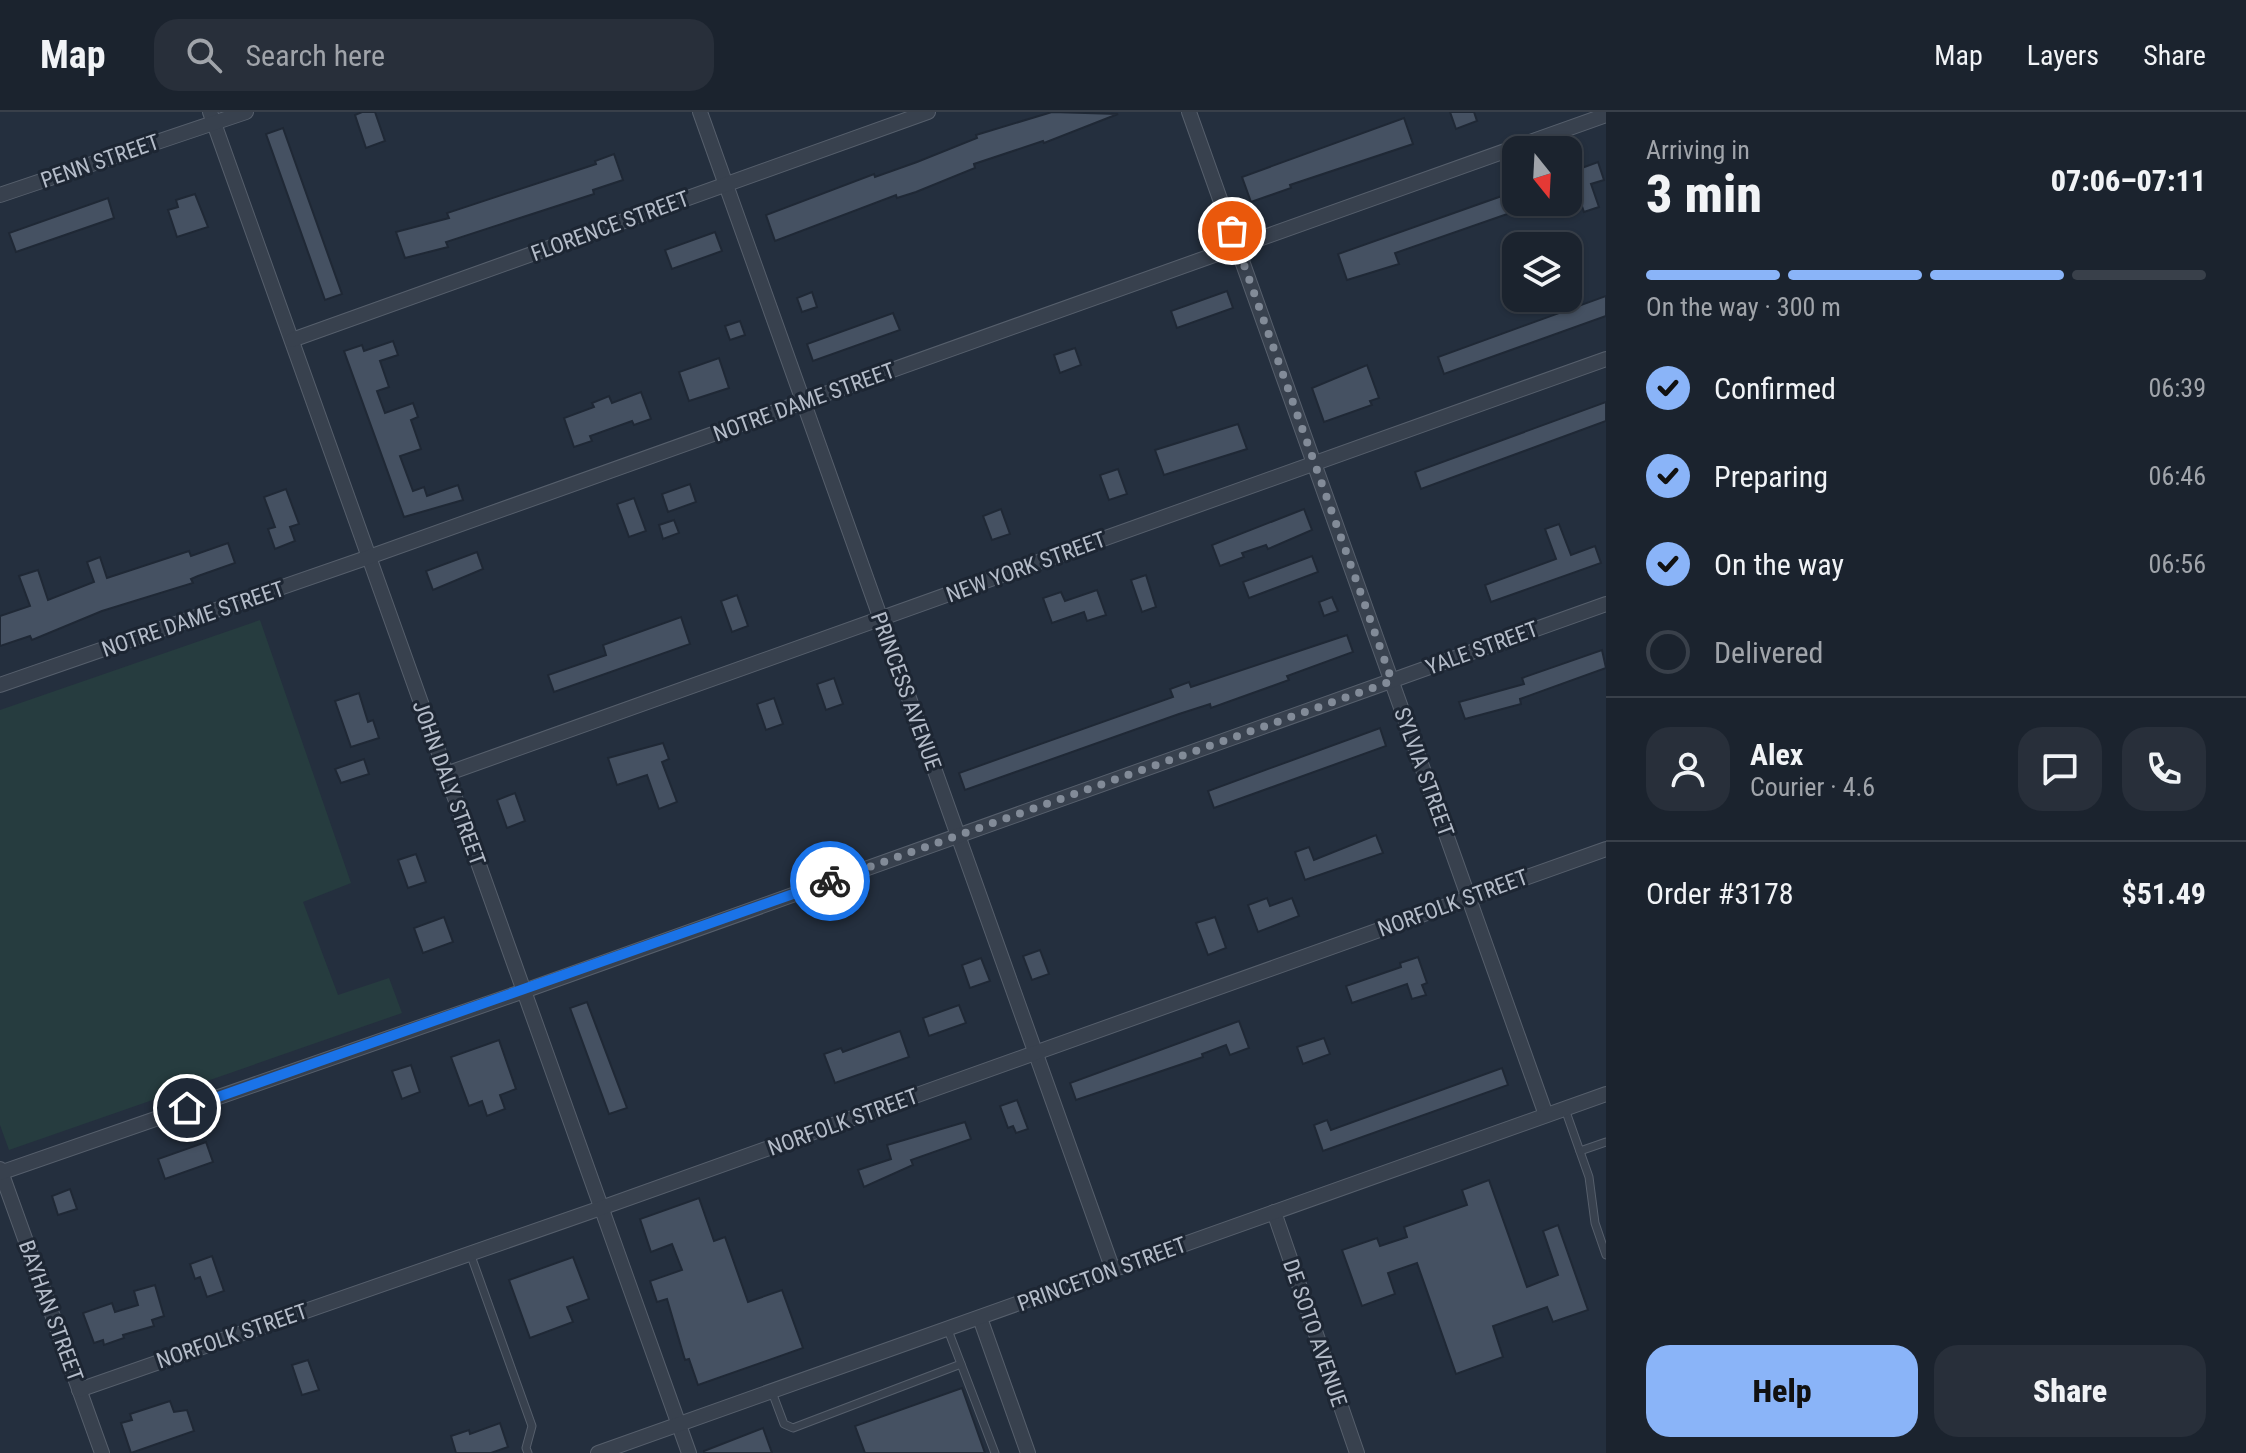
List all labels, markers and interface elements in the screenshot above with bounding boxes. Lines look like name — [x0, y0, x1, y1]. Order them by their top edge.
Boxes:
search box — [154, 19, 714, 91]
text: Map — [40, 33, 106, 77]
icon: search — [182, 33, 226, 77]
text: Search here — [246, 38, 385, 73]
text: Map — [1934, 39, 1983, 72]
text: Layers — [2027, 39, 2099, 72]
text: Share — [2143, 39, 2206, 72]
street label: PENN STREET — [38, 129, 162, 193]
text: Arriving in — [1646, 135, 1750, 165]
north arrow — [1502, 136, 1582, 216]
map controls — [1502, 136, 1582, 312]
text: 07:06–07:11 — [2051, 163, 2206, 198]
text: 3 min — [1646, 164, 1762, 225]
street label: FLORENCE STREET — [528, 186, 692, 266]
pin — [1198, 197, 1266, 265]
icon: bag — [1210, 209, 1254, 253]
button: layers — [1502, 232, 1582, 312]
text: On the way · 300 m — [1646, 292, 1841, 322]
street label: NOTRE DAME STREET — [710, 358, 898, 446]
icon: check — [1646, 366, 1690, 410]
text: Confirmed — [1714, 371, 1836, 406]
text: 06:39 — [2149, 373, 2206, 403]
icon: check — [1646, 454, 1690, 498]
text: Preparing — [1714, 459, 1828, 494]
text: 06:46 — [2149, 461, 2206, 491]
street label: NEW YORK STREET — [943, 527, 1109, 607]
icon: check — [1646, 542, 1690, 586]
text: On the way — [1714, 547, 1844, 582]
text: 06:56 — [2149, 549, 2206, 579]
street label: NOTRE DAME STREET — [98, 576, 288, 662]
street label: PRINCESS AVENUE — [866, 609, 946, 773]
street label: YALE STREET — [1422, 616, 1542, 680]
text: Delivered — [1714, 635, 1823, 670]
street label: JOHN DALY STREET — [408, 697, 490, 869]
street label: SYLVIA STREET — [1389, 704, 1459, 840]
button: person — [1646, 727, 1730, 811]
button: chat — [2018, 727, 2102, 811]
button: phone — [2122, 727, 2206, 811]
text: Alex — [1750, 737, 1803, 772]
text: Courier · 4.6 — [1750, 772, 1875, 802]
courier — [790, 841, 870, 921]
icon: bike — [808, 859, 852, 903]
street label: NORFOLK STREET — [1375, 864, 1531, 942]
text: Order #3178 — [1646, 876, 1794, 911]
text: $51.49 — [2121, 876, 2206, 911]
pin — [153, 1074, 221, 1142]
street label: NORFOLK STREET — [765, 1083, 921, 1161]
icon: home — [165, 1086, 209, 1130]
street label: PRINCETON STREET — [1014, 1232, 1190, 1316]
street label: BAYHAN STREET — [14, 1237, 88, 1385]
street label: DE SOTO AVENUE — [1278, 1256, 1352, 1410]
street label: NORFOLK STREET — [153, 1298, 311, 1374]
button: Help — [1646, 1345, 1918, 1437]
button: Share — [1934, 1345, 2206, 1437]

